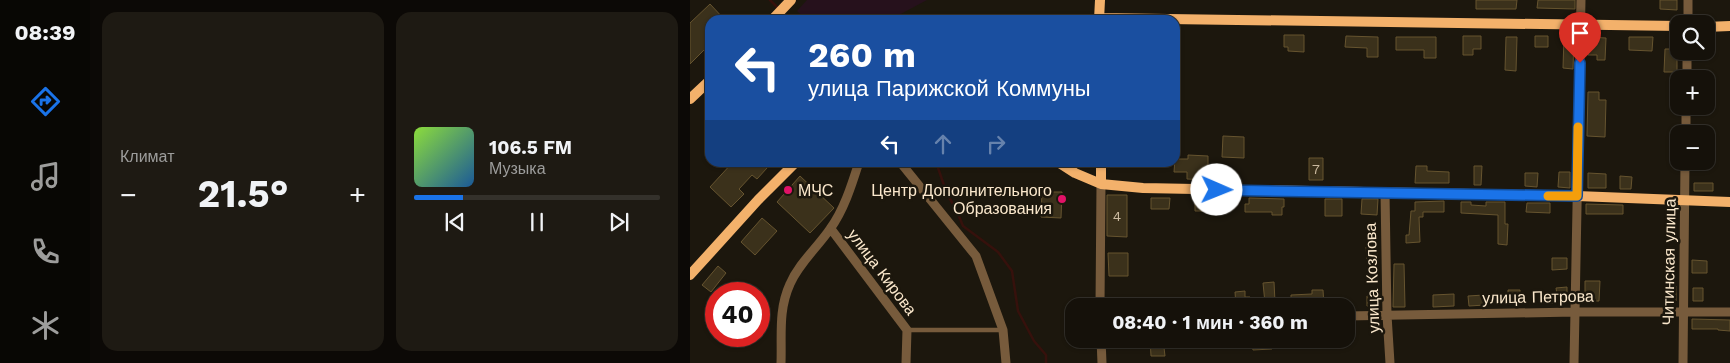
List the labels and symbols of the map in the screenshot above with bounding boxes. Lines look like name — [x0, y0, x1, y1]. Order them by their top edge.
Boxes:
pin — [1559, 12, 1601, 63]
house number: 7 — [1312, 161, 1320, 177]
position arrow — [1190, 163, 1242, 215]
place label: МЧС — [798, 181, 833, 200]
place label: Центр Дополнительного Образования — [871, 181, 1052, 218]
marker: МЧС — [782, 184, 794, 196]
marker: Центр Дополнительного Образования — [1056, 193, 1068, 205]
street label: Читинская улица — [1658, 198, 1680, 326]
house number: 4 — [1113, 208, 1121, 224]
street label: улица Козлова — [1361, 222, 1383, 333]
street label: улица Кирова — [844, 225, 921, 319]
speed limit sign: 40 — [705, 282, 770, 347]
street label: улица Петрова — [1482, 287, 1594, 307]

